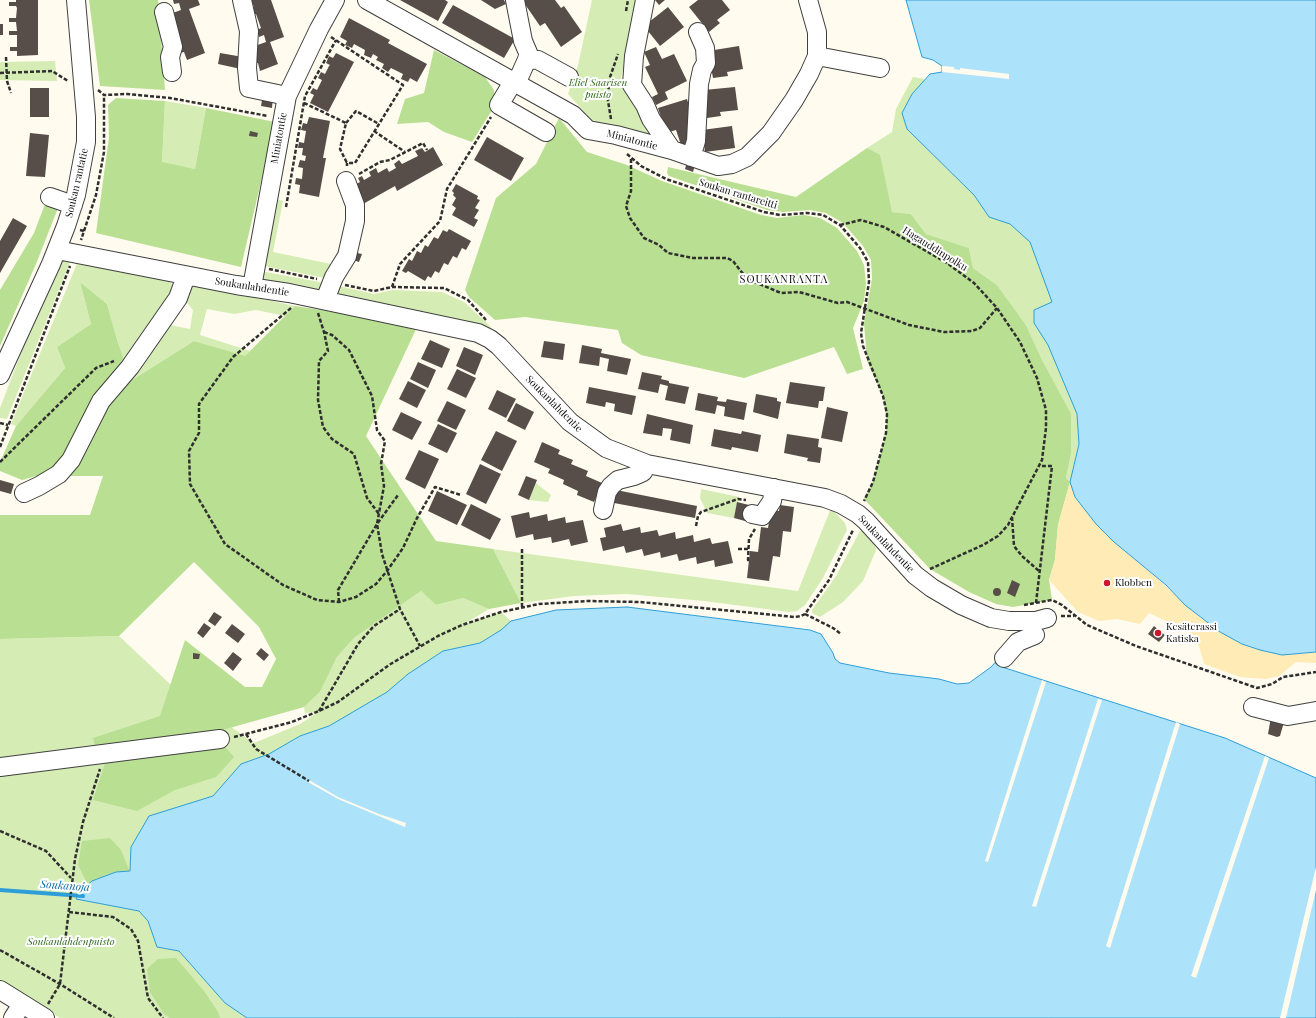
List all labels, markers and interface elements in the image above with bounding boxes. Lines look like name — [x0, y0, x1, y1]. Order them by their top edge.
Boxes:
park label: Eliel Saarisen puisto — [569, 77, 627, 100]
street label: Miniatontie — [269, 111, 289, 165]
street label: Miniatontie — [605, 127, 659, 153]
street label: Soukan rantatie — [63, 147, 91, 219]
street label: Soukan rantareitti — [697, 176, 779, 212]
street label: Hagauddinpolku — [900, 224, 970, 274]
district label: SOUKANRANTA — [739, 273, 829, 287]
street label: Soukanlahdentie — [214, 275, 290, 299]
street label: Soukanlahdentie — [523, 373, 585, 435]
street label: Soukanlahdentie — [856, 513, 916, 575]
place label: Klobben — [1115, 577, 1152, 589]
marker: Klobben — [1102, 578, 1112, 588]
place label: Kesäterassi Katiska — [1166, 621, 1217, 644]
marker: Kesäterassi Katiska — [1153, 628, 1163, 638]
water label: Soukanoja — [40, 878, 90, 894]
park label: Soukanlahdenpuisto — [27, 936, 115, 948]

